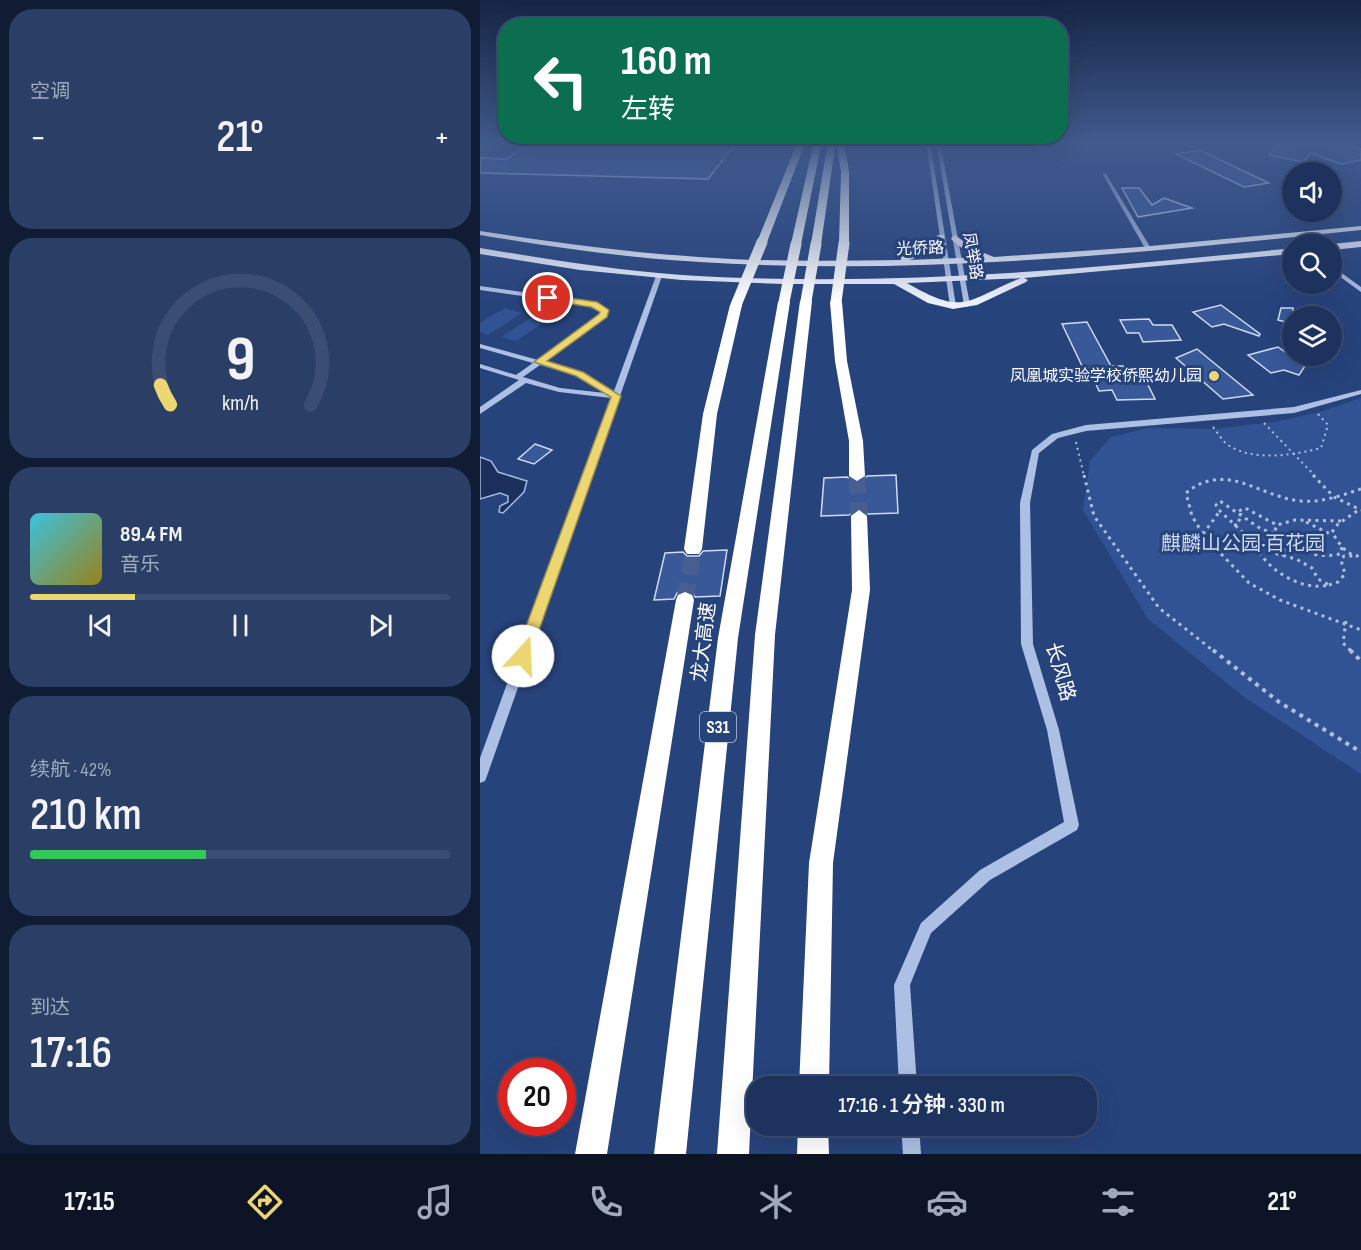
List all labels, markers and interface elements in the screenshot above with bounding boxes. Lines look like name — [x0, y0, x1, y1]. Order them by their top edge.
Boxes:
text: 160 m — [621, 36, 712, 87]
icon: left — [522, 42, 600, 120]
text: 空调 — [30, 80, 70, 104]
text: 左转 — [621, 94, 675, 126]
text: 21° — [216, 110, 264, 165]
text: − — [30, 118, 46, 158]
text: + — [434, 118, 450, 158]
map controls — [1282, 162, 1342, 366]
button: sound — [1282, 162, 1342, 222]
street label: 凤举路 — [958, 231, 986, 281]
button: search — [1282, 234, 1342, 294]
street label: 光侨路 — [896, 239, 944, 259]
pin — [522, 272, 573, 323]
icon: arrive — [531, 281, 564, 314]
button: layers — [1282, 306, 1342, 366]
text: 9 — [225, 323, 255, 398]
place label: 凤凰城实验学校侨熙幼儿园 — [1010, 367, 1202, 386]
marker: 凤凰城实验学校侨熙幼儿园 — [1207, 369, 1221, 383]
text: km/h — [221, 391, 259, 416]
text: 89.4 FM — [120, 521, 182, 548]
park label: 麒麟山公园·百花园 — [1161, 532, 1325, 556]
text: 音乐 — [120, 553, 160, 577]
street label: 龙大高速 — [687, 601, 721, 683]
icon: previous — [84, 609, 117, 642]
icon: pause — [224, 609, 257, 642]
icon: next — [364, 609, 397, 642]
position arrow — [491, 624, 555, 688]
street label: 长风路 — [1040, 640, 1080, 704]
road number: S31 — [700, 712, 736, 742]
text: 续航 · 42% — [30, 758, 112, 782]
text: 210 km — [30, 788, 142, 843]
text: 到达 — [30, 996, 70, 1020]
text: 17:16 — [30, 1026, 112, 1081]
speed limit sign: 20 — [498, 1058, 576, 1136]
text: 17:16 · 1 分钟 · 330 m — [838, 1092, 1005, 1119]
icon: directions — [244, 1181, 286, 1223]
icon: music — [414, 1181, 456, 1223]
icon: phone — [585, 1181, 627, 1223]
icon: climate — [755, 1181, 797, 1223]
icon: car — [926, 1181, 968, 1223]
icon: filters — [1097, 1181, 1139, 1223]
text: 17:15 — [64, 1186, 115, 1218]
text: 21° — [1267, 1186, 1297, 1218]

